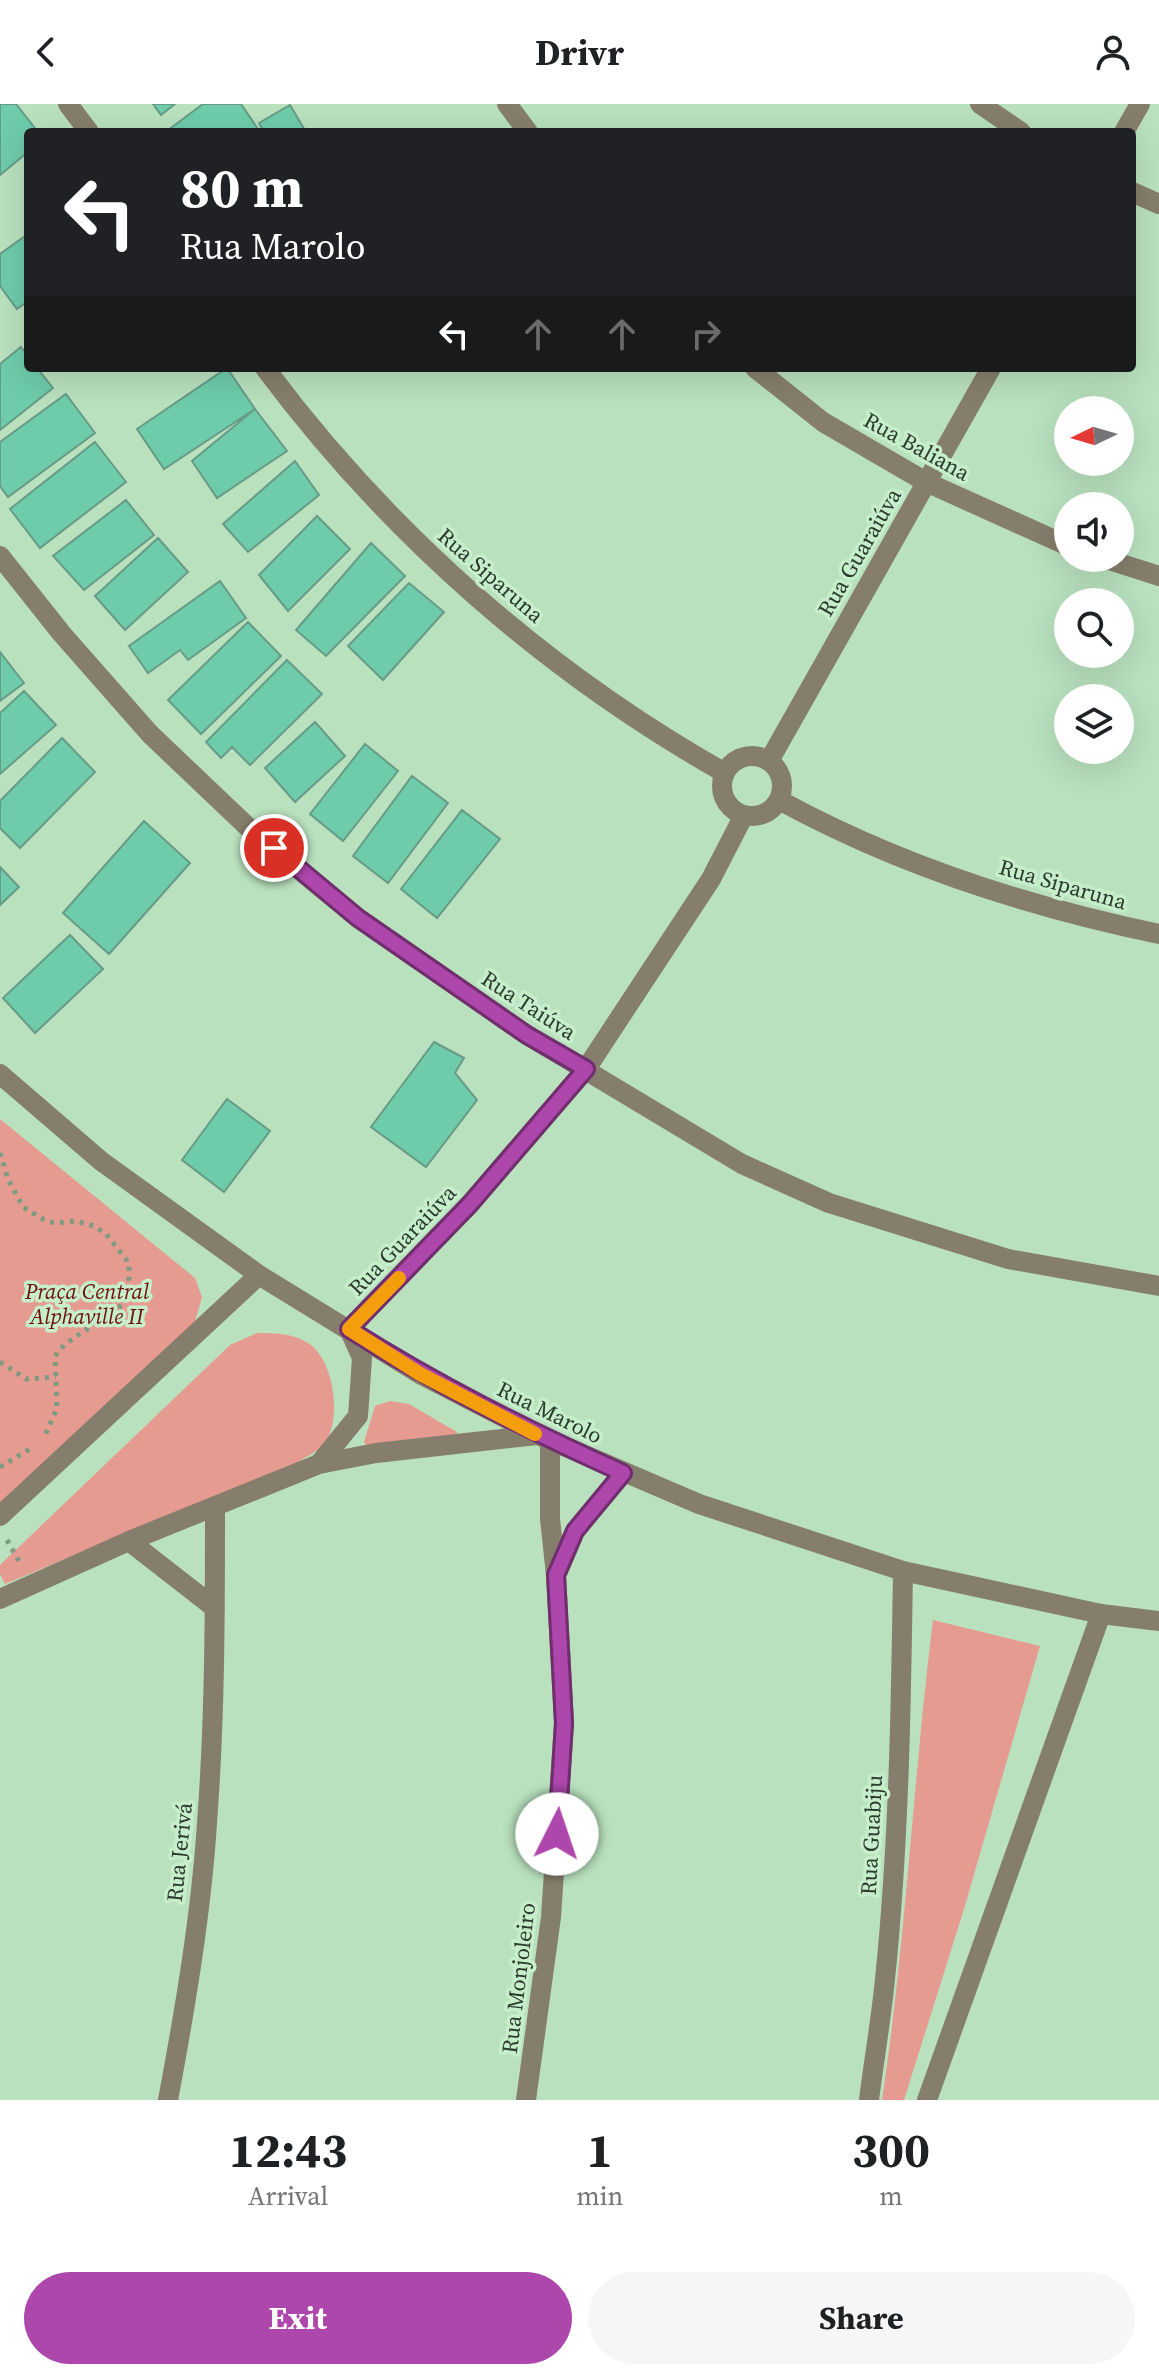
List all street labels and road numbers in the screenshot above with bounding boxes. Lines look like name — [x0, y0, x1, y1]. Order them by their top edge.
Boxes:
street label: Rua Baliana — [859, 405, 976, 488]
street label: Rua Guaraiúva — [810, 482, 908, 622]
street label: Rua Siparuna — [432, 521, 551, 630]
street label: Rua Siparuna — [996, 851, 1131, 917]
street label: Rua Taiúva — [476, 963, 583, 1047]
street label: Rua Guaraiúva — [341, 1177, 463, 1302]
street label: Rua Marolo — [493, 1374, 607, 1450]
street label: Rua Guabiju — [853, 1774, 889, 1896]
street label: Rua Jerivá — [159, 1800, 199, 1903]
street label: Rua Monjoleiro — [494, 1901, 542, 2055]

